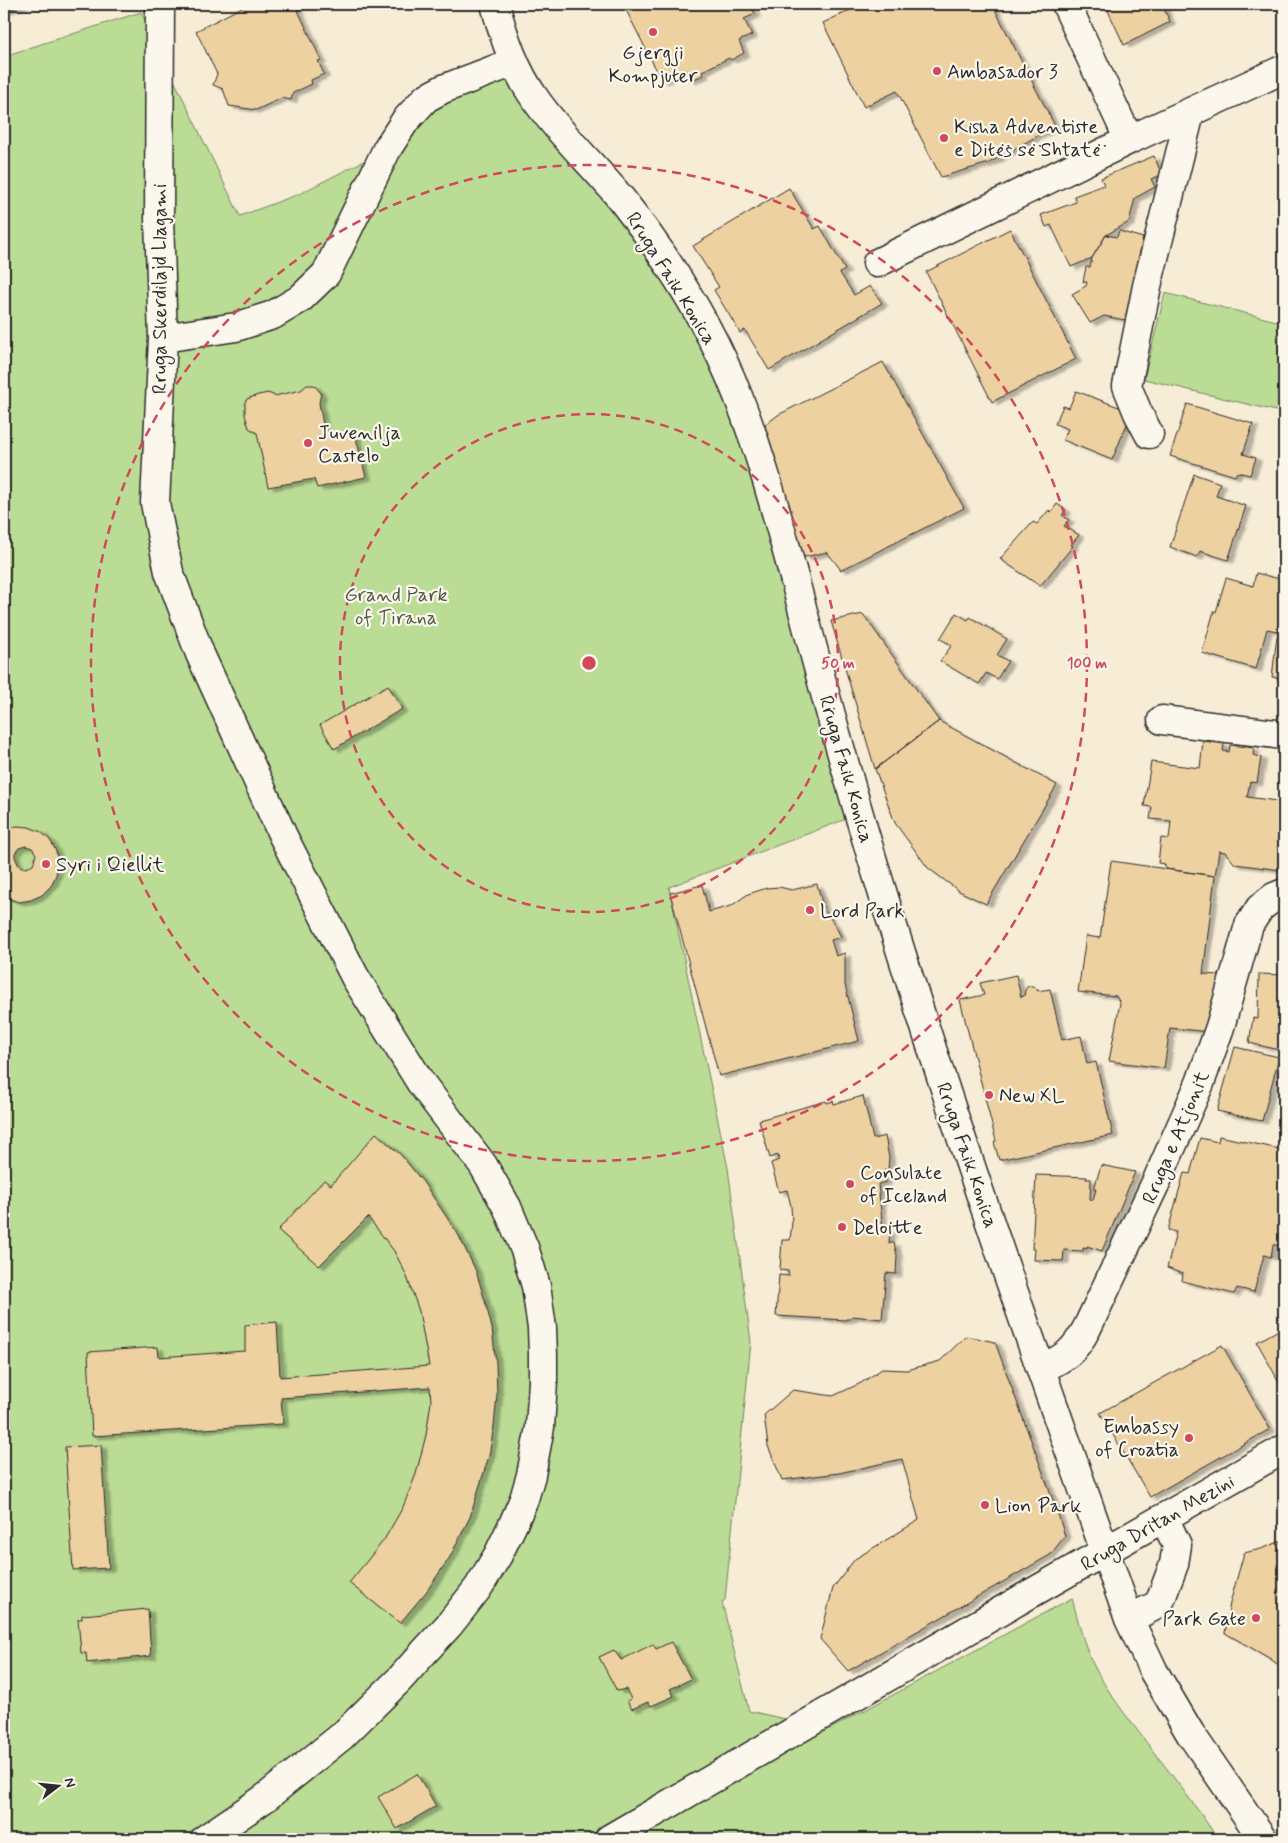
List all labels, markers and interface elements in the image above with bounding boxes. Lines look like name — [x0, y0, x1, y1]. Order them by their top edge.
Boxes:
marker: Gjergji Kompjuter — [647, 26, 659, 38]
place label: Gjergji Kompjuter — [608, 40, 698, 90]
place label: Ambasador 3 — [947, 59, 1058, 86]
marker: Ambasador 3 — [931, 65, 943, 77]
place label: Kisha Adventiste e Ditës së Shtatë — [954, 114, 1107, 164]
marker: Kisha Adventiste e Ditës së Shtatë — [938, 132, 950, 144]
street label: Rruga Skerdilajd Llagami — [147, 184, 175, 394]
street label: Rruga Faik Konica — [618, 207, 723, 351]
place label: Juvenilja Castelo — [318, 420, 401, 470]
marker: Juvenilja Castelo — [302, 437, 314, 449]
park label: Grand Park of Tirana — [344, 582, 448, 632]
centre of rings — [580, 654, 598, 672]
text: 50 m — [821, 654, 855, 674]
text: 100 m — [1067, 654, 1107, 674]
street label: Rruga Faik Konica — [811, 693, 880, 847]
place label: Syri i Qiellit — [56, 852, 164, 879]
marker: Syri i Qiellit — [40, 858, 52, 870]
place label: Lord Park — [820, 898, 904, 925]
marker: Lord Park — [804, 904, 816, 916]
street label: Rruga e Atjonit — [1136, 1067, 1218, 1209]
street label: Rruga Faik Konica — [928, 1079, 1004, 1232]
place label: New XL — [999, 1083, 1065, 1110]
marker: New XL — [983, 1089, 995, 1101]
place label: Consulate of Iceland — [860, 1160, 947, 1210]
marker: Consulate of Iceland — [844, 1178, 856, 1190]
place label: Deloitte — [852, 1215, 923, 1242]
marker: Deloitte — [836, 1221, 848, 1233]
place label: Embassy of Croatia — [1095, 1414, 1179, 1464]
marker: Embassy of Croatia — [1183, 1432, 1195, 1444]
street label: Rruga Dritan Mezini — [1076, 1468, 1240, 1579]
place label: Lion Park — [995, 1493, 1081, 1520]
marker: Lion Park — [979, 1499, 991, 1511]
place label: Park Gate — [1162, 1606, 1246, 1633]
marker: Park Gate — [1250, 1612, 1262, 1624]
north arrow — [32, 1760, 82, 1810]
text: N — [60, 1776, 79, 1790]

